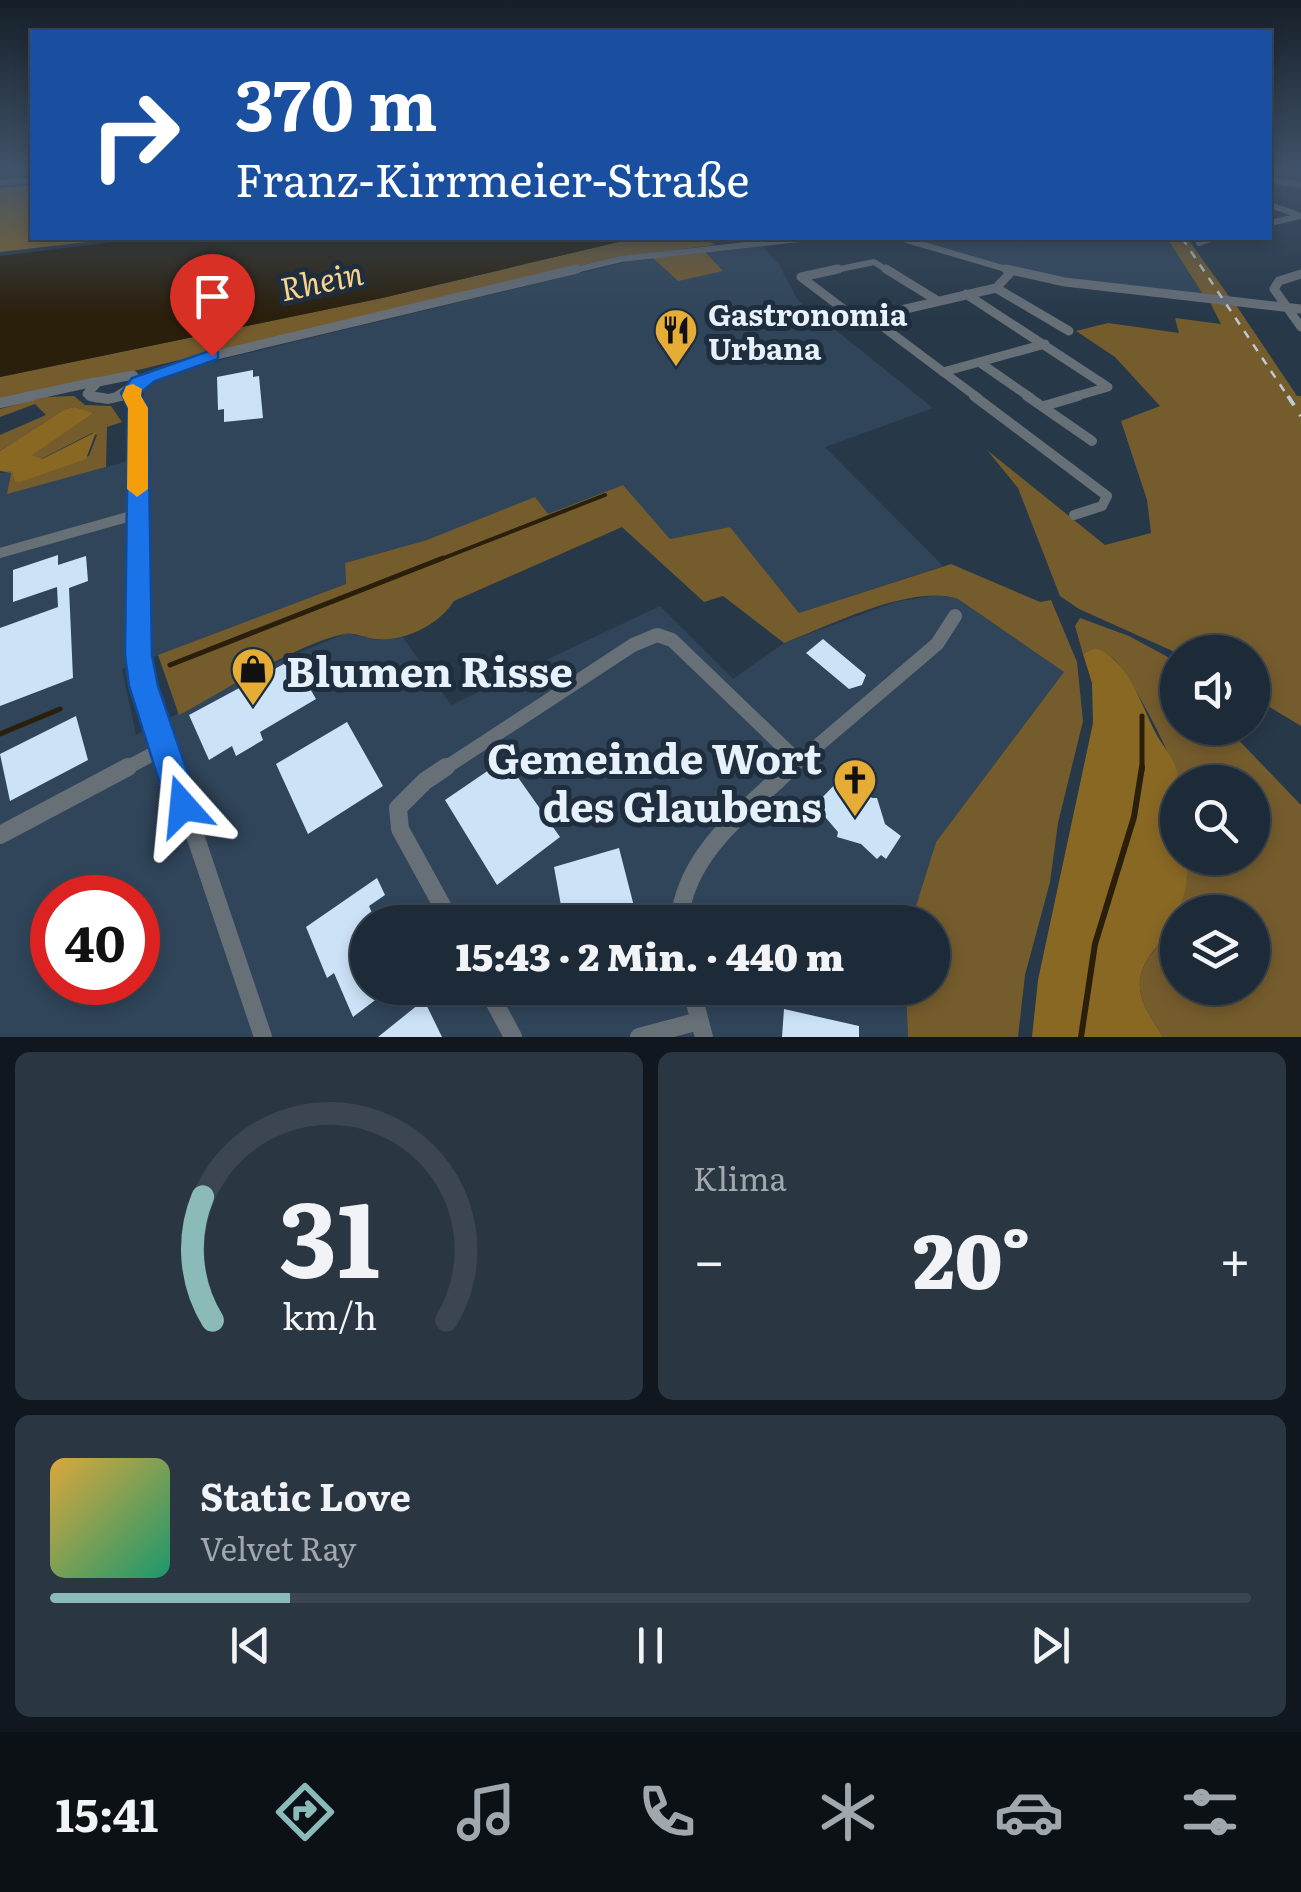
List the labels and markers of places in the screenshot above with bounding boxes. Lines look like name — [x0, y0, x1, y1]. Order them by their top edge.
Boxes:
pin — [170, 254, 255, 357]
place label: Gastronomia Urbana — [708, 291, 908, 369]
restaurant icon: Gastronomia Urbana — [653, 307, 699, 368]
place label: Blumen Risse — [286, 638, 573, 700]
shop icon: Blumen Risse — [230, 646, 276, 707]
place label: Gemeinde Wort des Glaubens — [487, 725, 823, 835]
church icon: Gemeinde Wort des Glaubens — [832, 757, 878, 818]

